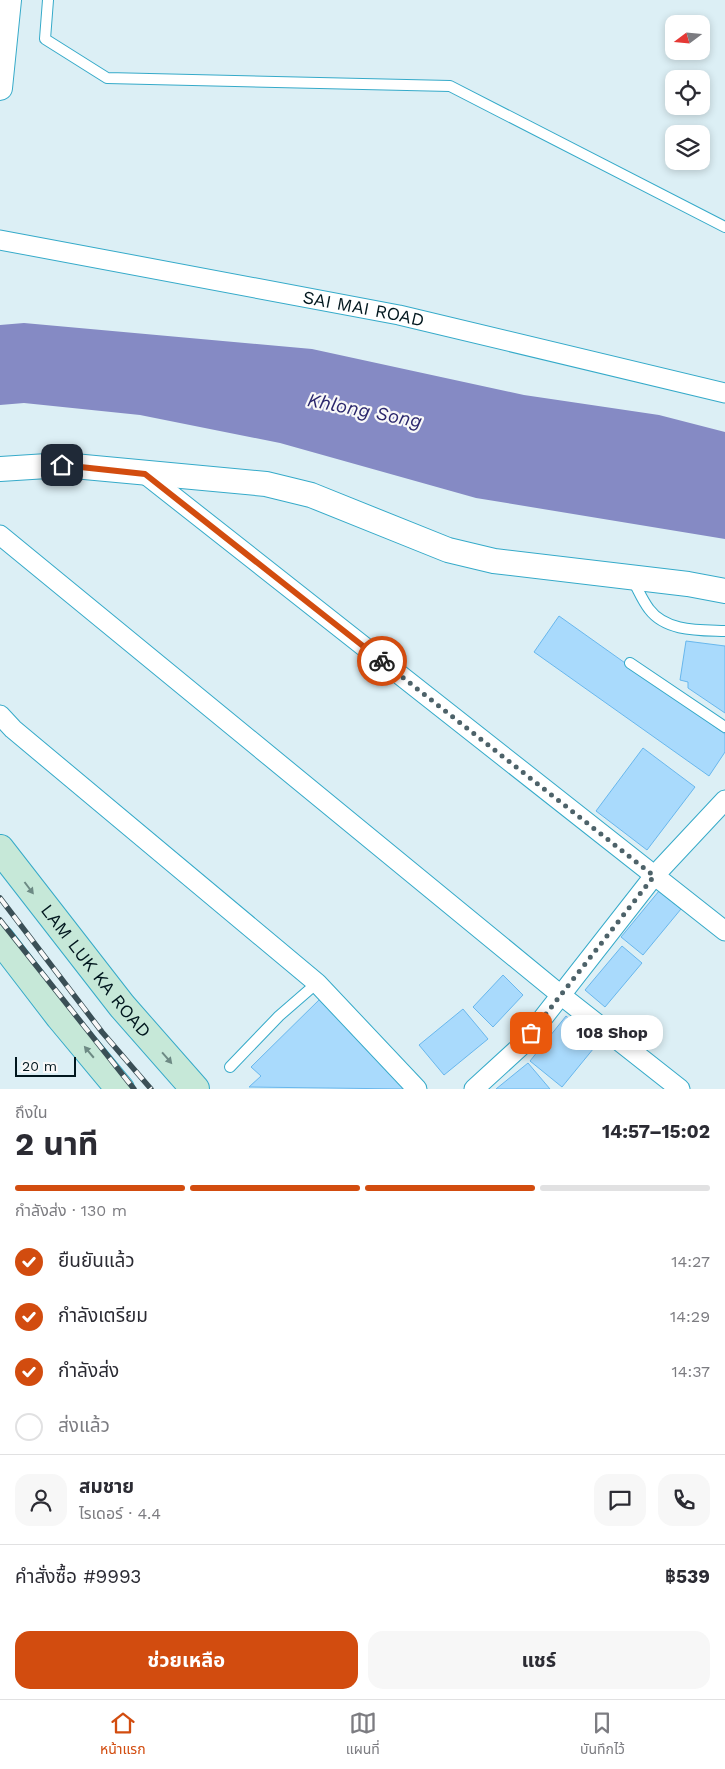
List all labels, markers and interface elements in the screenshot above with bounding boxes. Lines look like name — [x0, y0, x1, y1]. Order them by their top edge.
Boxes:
north arrow — [665, 15, 710, 60]
map controls — [665, 15, 710, 170]
button: locate — [665, 70, 710, 115]
button: layers — [665, 125, 710, 170]
street label: SAI MAI ROAD — [301, 286, 427, 331]
water label: Khlong Song — [306, 388, 425, 433]
pin — [41, 444, 83, 486]
icon: home — [48, 451, 76, 479]
courier — [357, 636, 407, 686]
icon: bike — [368, 647, 396, 675]
one-way arrow — [24, 881, 34, 895]
street label: LAM LUK KA ROAD — [37, 900, 155, 1041]
pin — [510, 1012, 552, 1054]
callout: 108 Shop — [561, 1016, 664, 1050]
icon: bag — [517, 1019, 545, 1047]
text: 108 Shop — [576, 1023, 648, 1042]
one-way arrow — [83, 1046, 94, 1059]
one-way arrow — [161, 1051, 173, 1063]
scale bar — [15, 1054, 76, 1077]
text: 20 m — [22, 1058, 57, 1074]
text: ถึงใน — [15, 1103, 48, 1122]
text: 14:57–15:02 — [602, 1120, 710, 1143]
text: 2 นาที — [15, 1125, 98, 1163]
text: กำลังส่ง · 130 m — [15, 1201, 127, 1220]
icon: check — [15, 1248, 43, 1276]
text: ยืนยันแล้ว — [58, 1249, 135, 1272]
text: 14:27 — [671, 1252, 710, 1271]
icon: check — [15, 1303, 43, 1331]
text: กำลังเตรียม — [58, 1304, 148, 1327]
text: 14:29 — [670, 1307, 710, 1326]
icon: check — [15, 1358, 43, 1386]
text: กำลังส่ง — [58, 1359, 119, 1382]
text: 14:37 — [672, 1362, 710, 1381]
text: ส่งแล้ว — [58, 1414, 110, 1437]
button: person — [15, 1474, 67, 1526]
button: chat — [594, 1474, 646, 1526]
button: phone — [658, 1474, 710, 1526]
text: สมชาย — [79, 1475, 134, 1498]
text: ไรเดอร์ · 4.4 — [79, 1504, 161, 1523]
text: คำสั่งซื้อ #9993 — [15, 1565, 141, 1588]
text: ฿539 — [665, 1565, 710, 1588]
button: ช่วยเหลือ — [15, 1631, 358, 1689]
button: แชร์ — [368, 1631, 710, 1689]
tab: หน้าแรก — [100, 1709, 146, 1760]
tab: แผนที่ — [346, 1709, 380, 1760]
tab: บันทึกไว้ — [580, 1709, 625, 1760]

